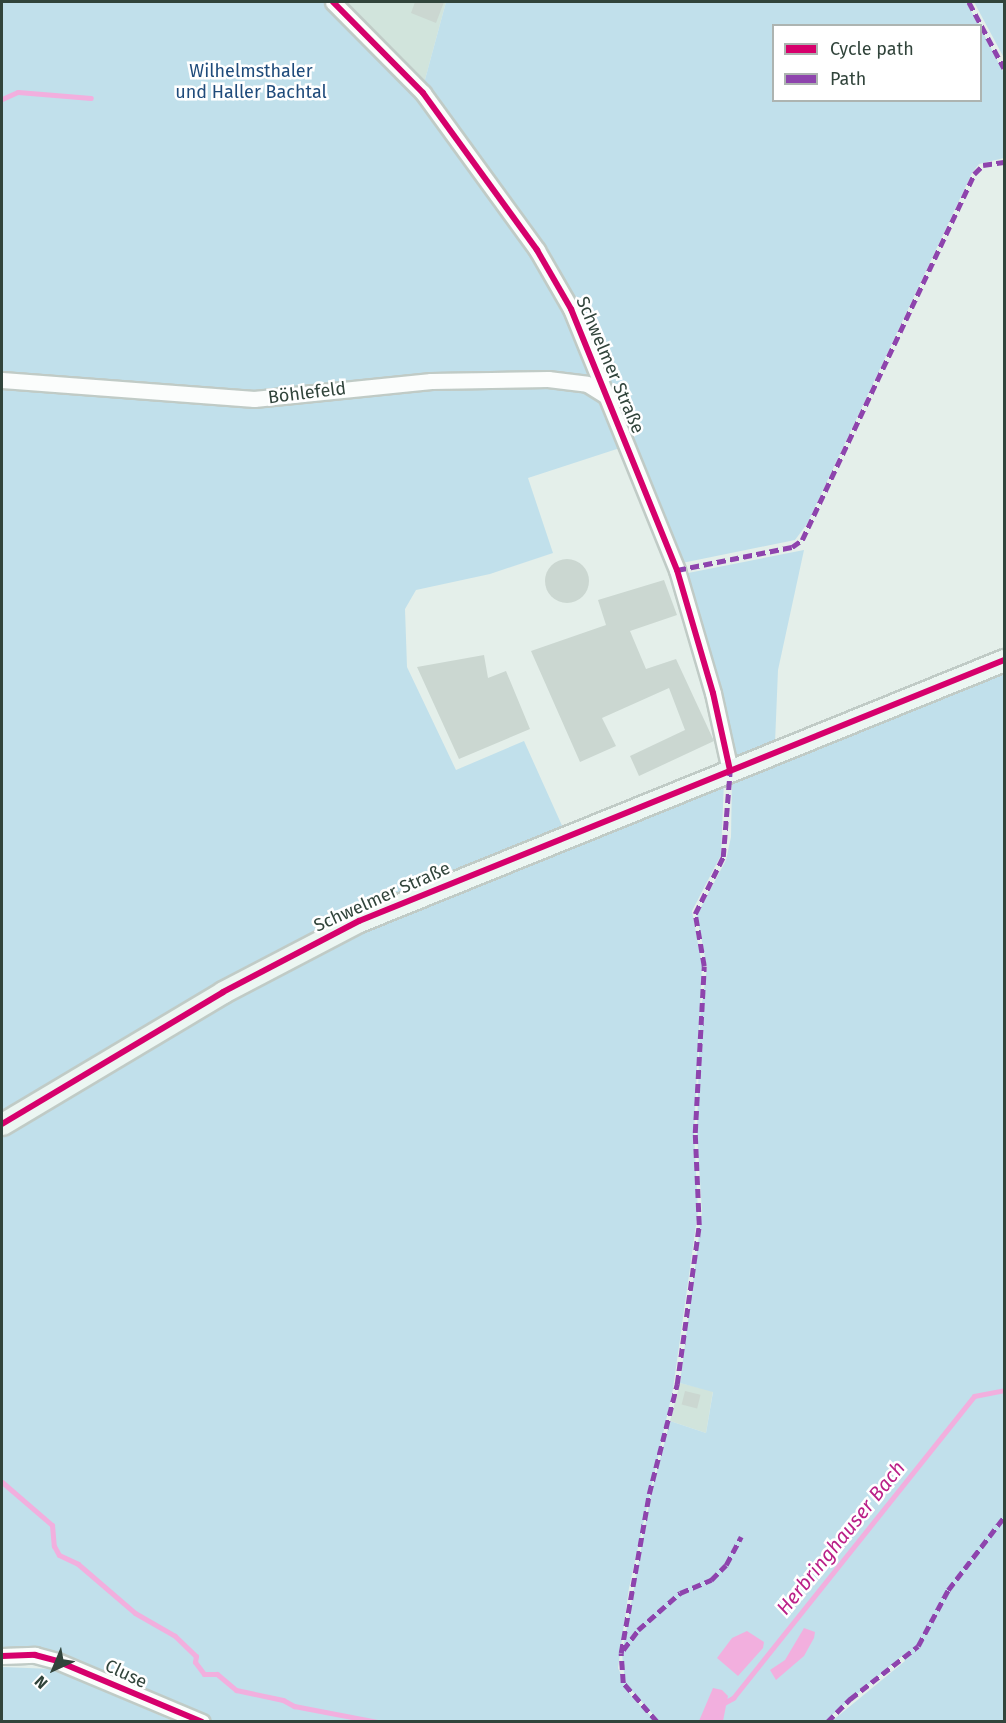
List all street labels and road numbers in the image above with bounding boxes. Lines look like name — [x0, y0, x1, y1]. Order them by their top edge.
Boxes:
street label: Schwelmer Straße — [571, 293, 649, 437]
street label: Böhlefeld — [267, 377, 347, 409]
street label: Schwelmer Straße — [311, 857, 453, 937]
street label: Cluse — [102, 1655, 150, 1693]

